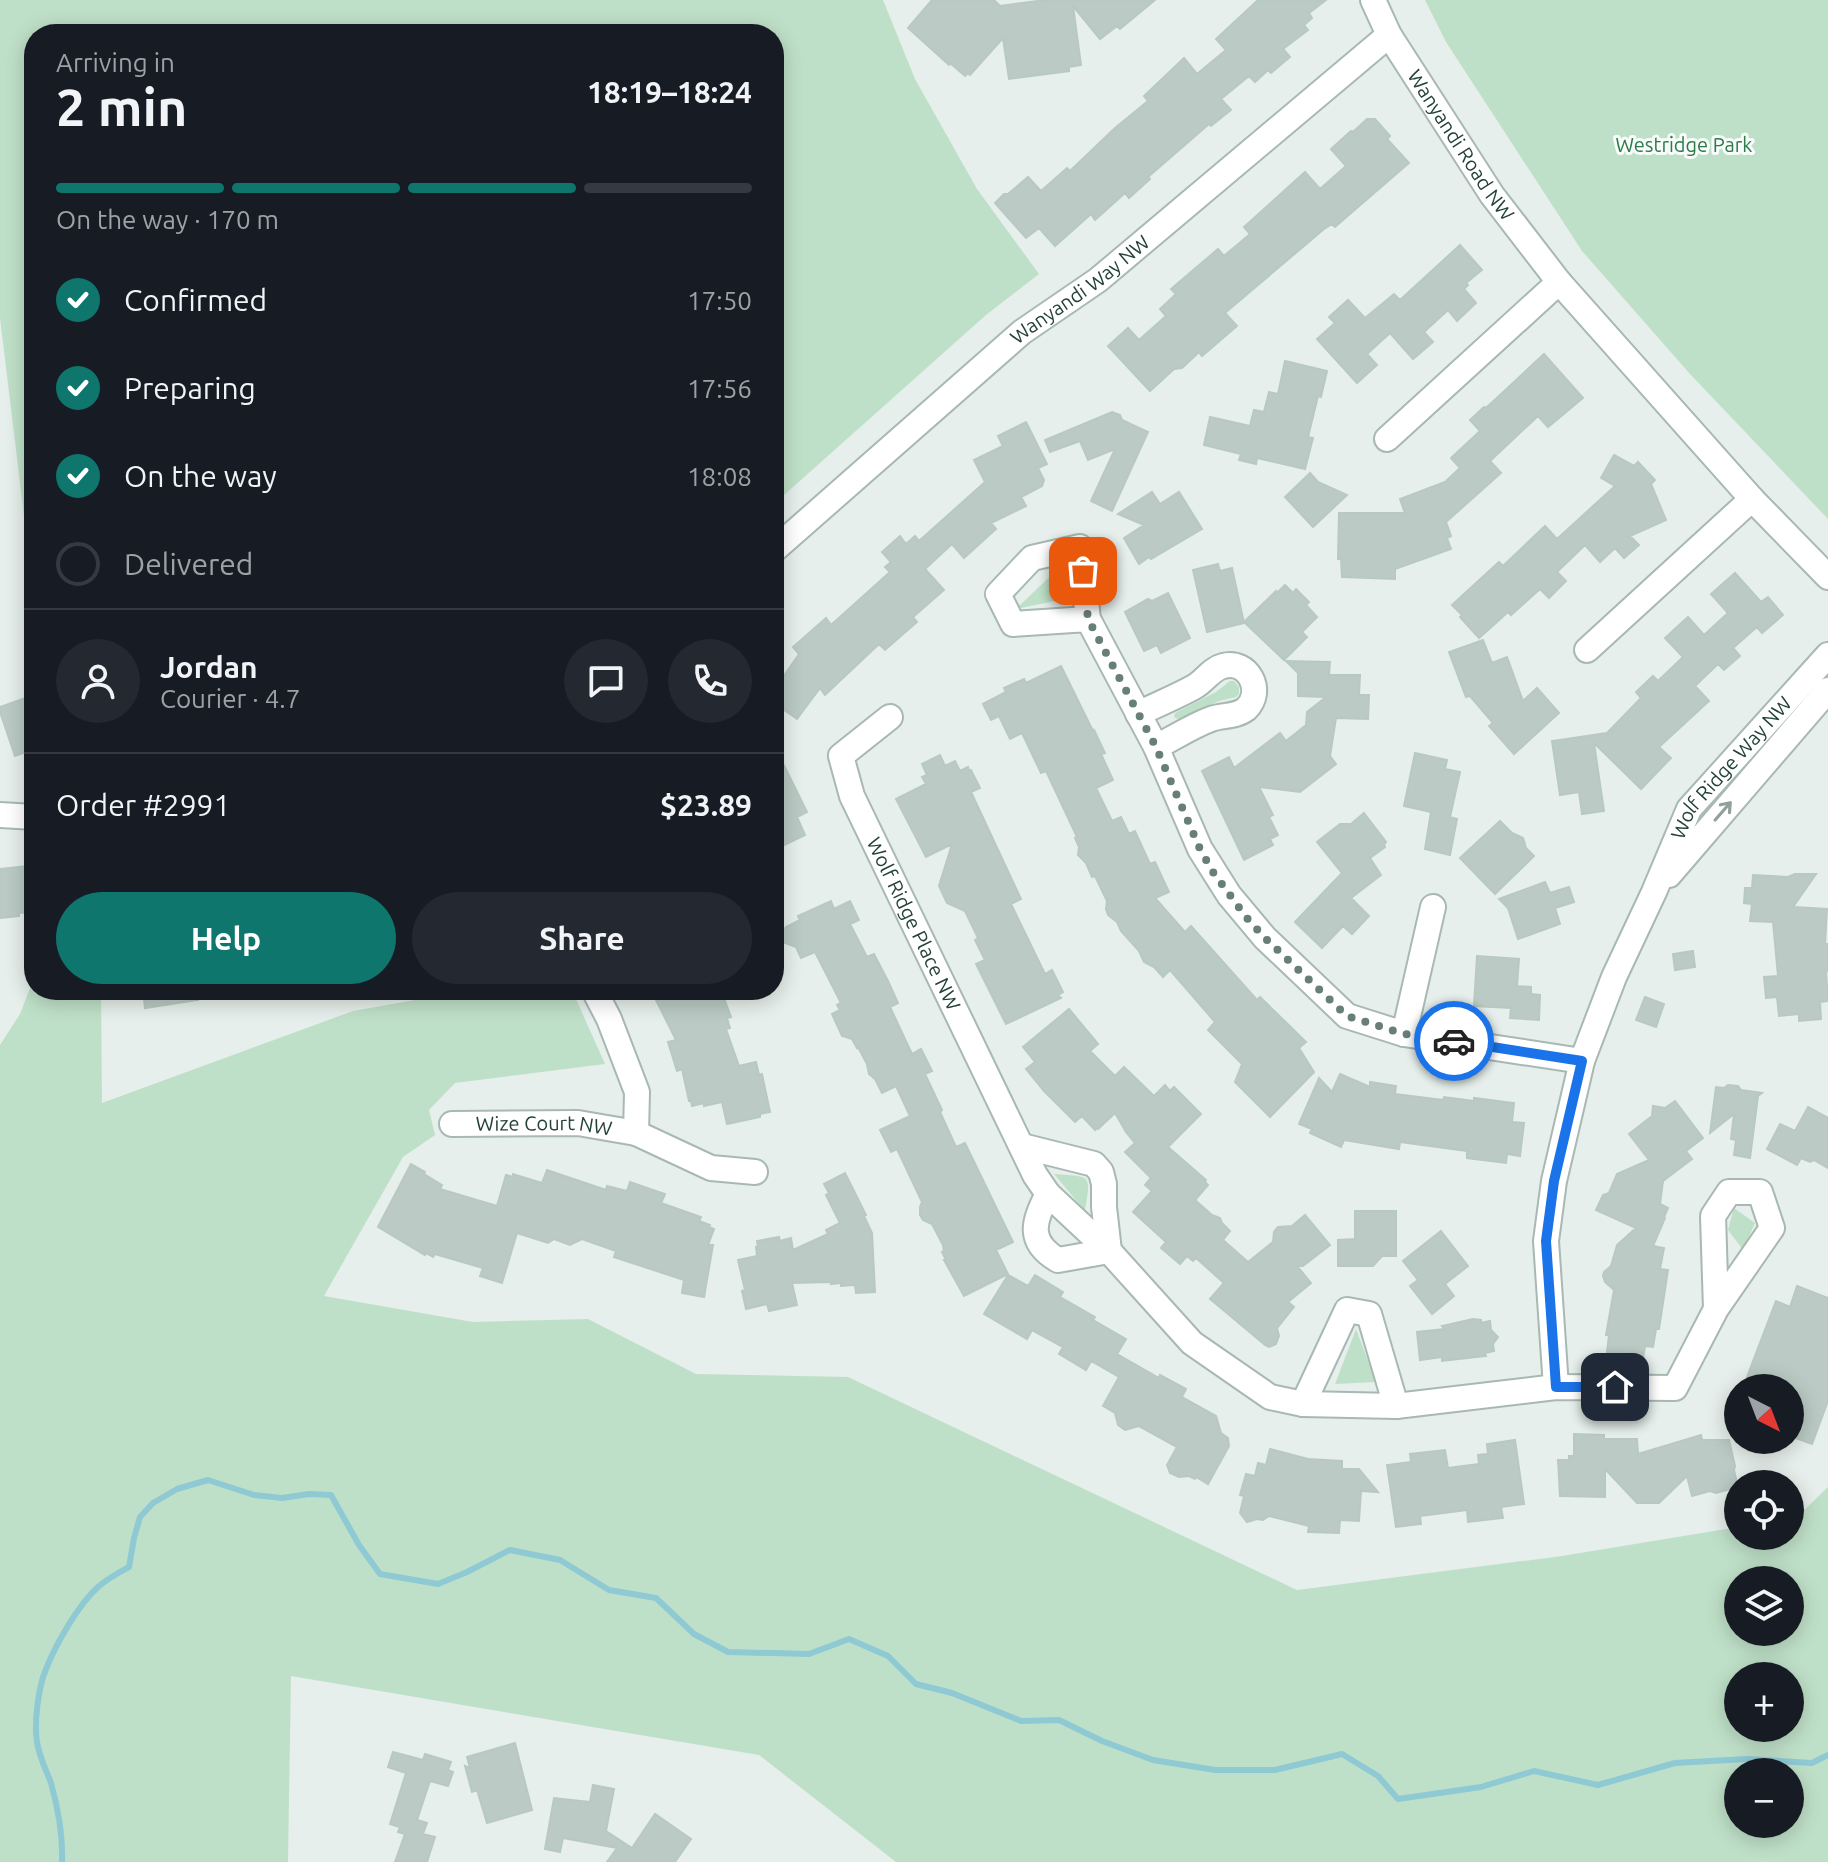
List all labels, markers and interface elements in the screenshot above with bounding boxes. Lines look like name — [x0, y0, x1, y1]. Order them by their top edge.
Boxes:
text: Arriving in — [56, 48, 175, 77]
street label: Wanyandi Road NW — [1403, 65, 1519, 225]
text: 18:19–18:24 — [587, 75, 752, 109]
text: 2 min — [56, 78, 187, 136]
park label: Westridge Park — [1616, 133, 1752, 156]
text: On the way · 170 m — [56, 205, 279, 234]
street label: Wanyandi Way NW — [1005, 230, 1154, 348]
icon: check — [56, 278, 100, 322]
text: Confirmed — [124, 283, 267, 317]
text: 17:50 — [687, 286, 752, 315]
icon: check — [56, 366, 100, 410]
text: Preparing — [124, 371, 256, 405]
text: 17:56 — [687, 374, 752, 403]
icon: check — [56, 454, 100, 498]
text: On the way — [124, 459, 277, 493]
text: 18:08 — [687, 462, 752, 491]
pin — [1049, 537, 1117, 605]
text: Delivered — [124, 547, 253, 581]
icon: bag — [1061, 549, 1105, 593]
button: person — [56, 639, 140, 723]
button: chat — [564, 639, 648, 723]
button: phone — [668, 639, 752, 723]
text: Jordan — [160, 650, 258, 684]
text: Courier · 4.7 — [160, 684, 300, 713]
street label: Wolf Ridge Way NW — [1666, 691, 1796, 842]
text: Order #2991 — [56, 788, 230, 822]
text: $23.89 — [660, 788, 752, 822]
one-way arrow — [1714, 802, 1732, 822]
street label: Wolf Ridge Place NW — [863, 834, 966, 1014]
button: Help — [56, 892, 396, 984]
button: Share — [412, 892, 752, 984]
courier — [1414, 1001, 1494, 1081]
icon: car — [1432, 1019, 1476, 1063]
street label: Wize Court NW — [476, 1111, 614, 1140]
pin — [1581, 1353, 1649, 1421]
icon: home — [1593, 1365, 1637, 1409]
north arrow — [1724, 1374, 1804, 1454]
map controls — [1724, 1374, 1804, 1838]
button: locate — [1724, 1470, 1804, 1550]
button: layers — [1724, 1566, 1804, 1646]
button: + — [1724, 1662, 1804, 1742]
button: − — [1724, 1758, 1804, 1838]

